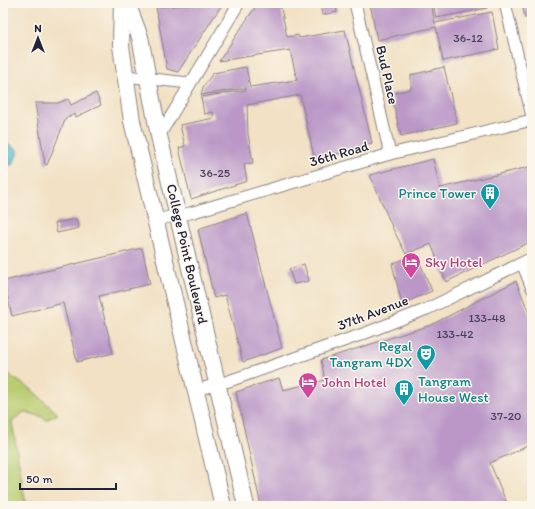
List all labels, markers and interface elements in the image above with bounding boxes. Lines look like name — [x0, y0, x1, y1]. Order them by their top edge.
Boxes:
north arrow — [18, 18, 58, 58]
text: N — [34, 22, 42, 35]
house number: 36-12 — [453, 31, 483, 45]
street label: Bud Place — [372, 44, 402, 106]
street label: 36th Road — [308, 137, 371, 171]
house number: 36-25 — [200, 166, 230, 180]
street label: College Point Boulevard — [163, 182, 211, 326]
building icon: Prince Tower — [479, 182, 501, 210]
place label: Prince Tower — [399, 185, 477, 202]
hotel icon: Sky Hotel — [400, 251, 422, 279]
place label: Sky Hotel — [425, 254, 483, 271]
street label: 37th Avenue — [335, 292, 411, 334]
house number: 133-48 — [468, 311, 506, 325]
house number: 133-42 — [437, 327, 474, 341]
place label: Regal Tangram 4DX — [330, 338, 412, 371]
theatre icon: Regal Tangram 4DX — [415, 343, 437, 371]
hotel icon: John Hotel — [297, 371, 319, 399]
place label: Tangram House West — [418, 373, 489, 406]
place label: John Hotel — [322, 374, 387, 391]
building icon: Tangram House West — [393, 378, 415, 406]
house number: 37-20 — [490, 409, 522, 423]
scale bar — [20, 465, 116, 491]
text: 50 m — [26, 472, 52, 486]

